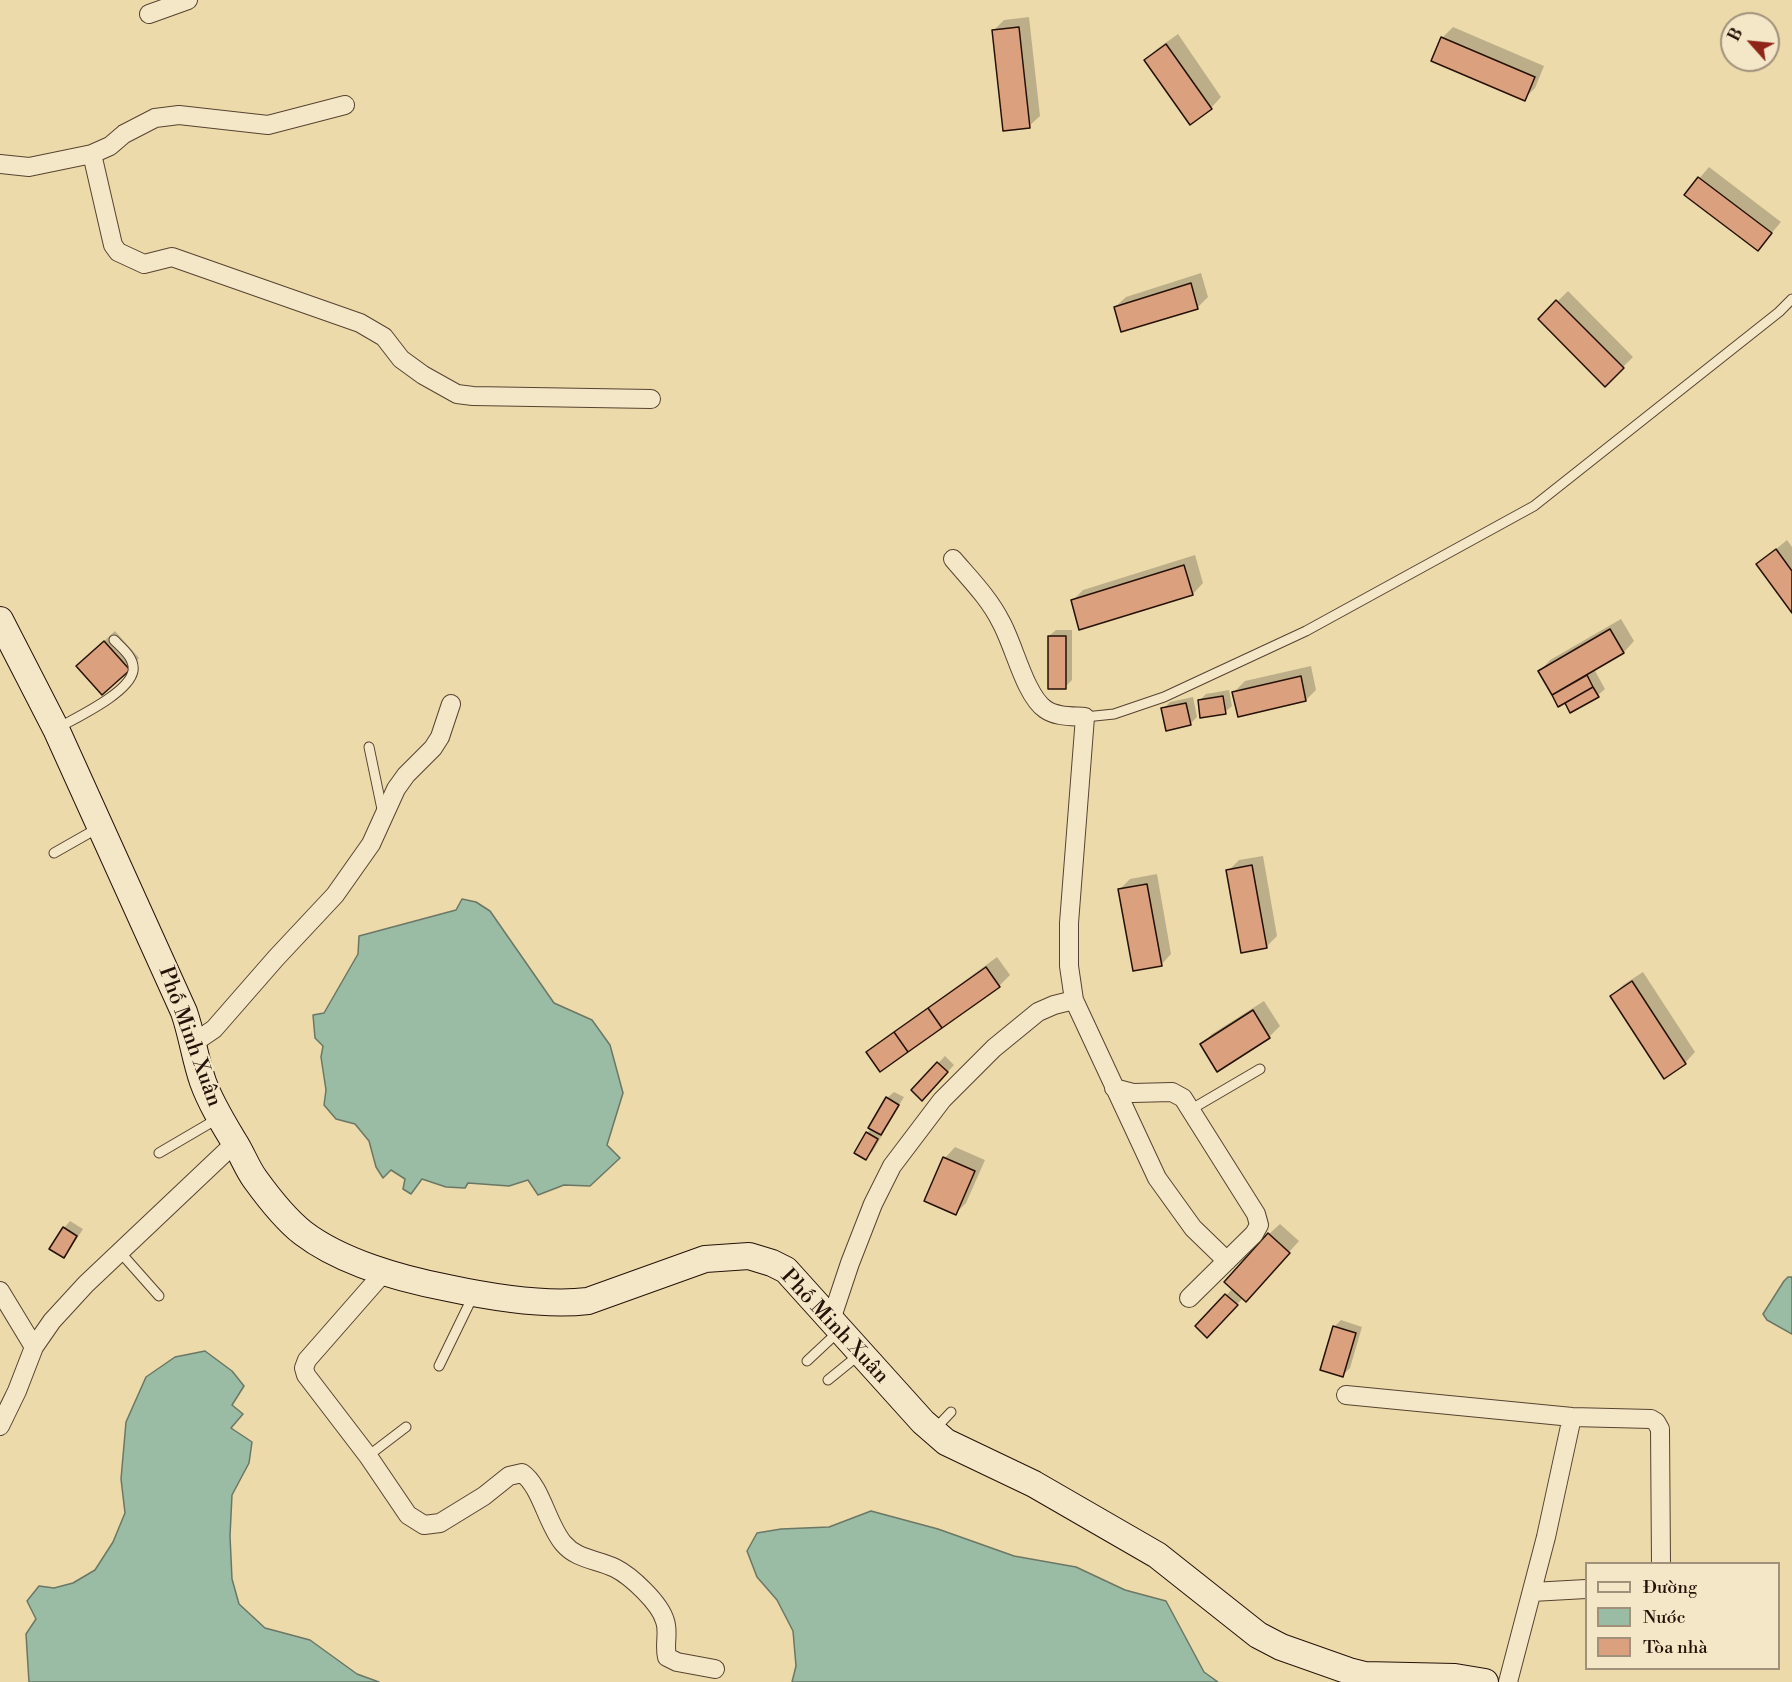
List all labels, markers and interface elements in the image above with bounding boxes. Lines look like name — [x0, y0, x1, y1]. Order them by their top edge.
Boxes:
north arrow — [1720, 12, 1780, 72]
text: B — [1724, 25, 1747, 45]
street label: Phố Minh Xuân — [152, 964, 226, 1110]
street label: Phố Minh Xuân — [775, 1265, 893, 1389]
legend — [1585, 1562, 1780, 1670]
text: Đường — [1643, 1576, 1697, 1599]
text: Nước — [1643, 1606, 1686, 1629]
text: Tòa nhà — [1643, 1636, 1708, 1659]

